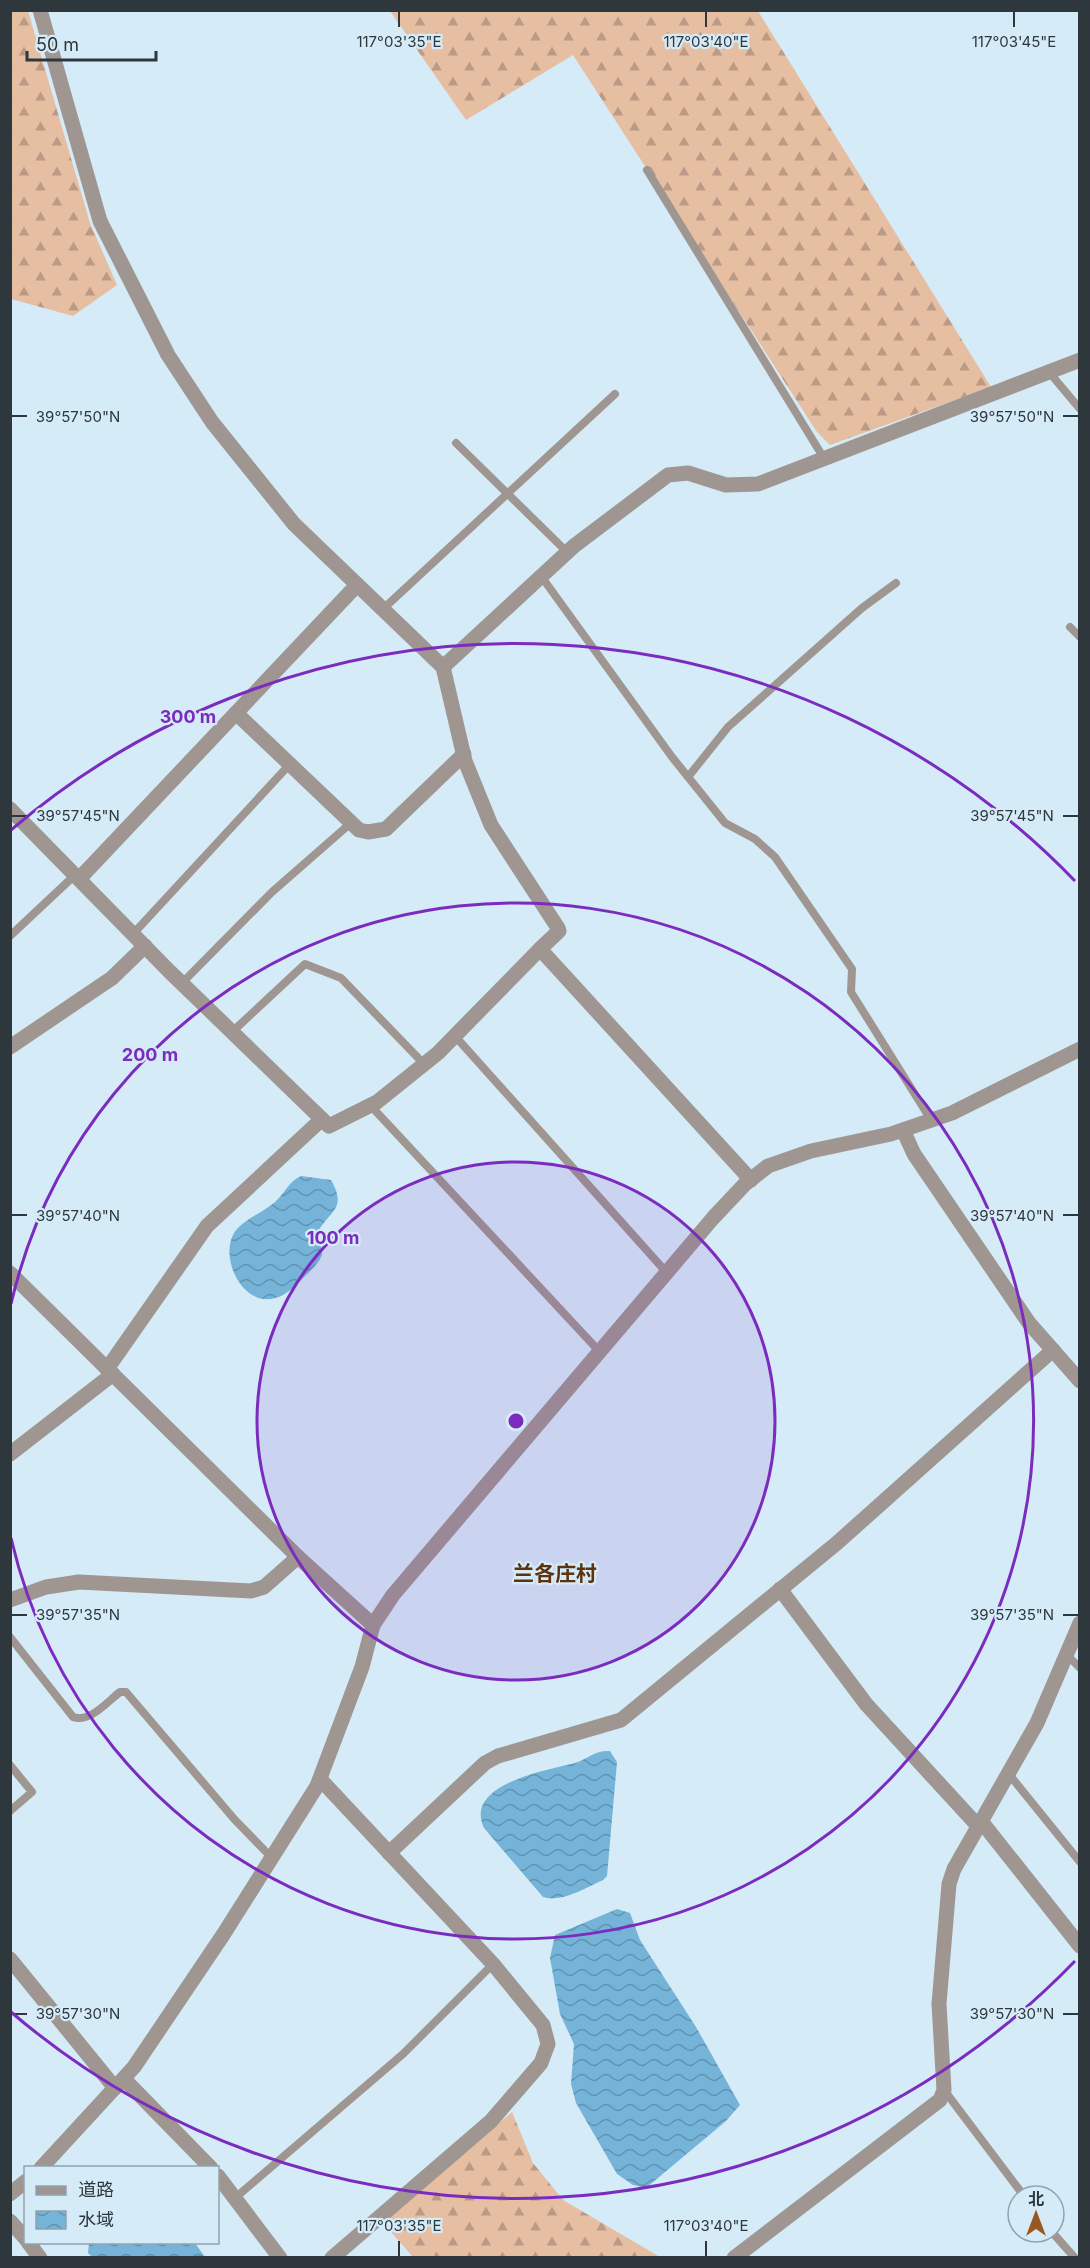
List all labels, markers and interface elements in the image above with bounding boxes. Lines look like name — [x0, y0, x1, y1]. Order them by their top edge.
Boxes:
scale bar — [27, 24, 156, 62]
text: 117°03'35"E — [356, 32, 442, 51]
text: 117°03'40"E — [664, 32, 748, 51]
text: 117°03'45"E — [972, 32, 1056, 51]
text: 50 m — [36, 34, 79, 55]
text: 39°57'50"N — [36, 407, 120, 426]
text: 39°57'50"N — [970, 407, 1054, 426]
text: 300 m — [160, 706, 216, 727]
text: 39°57'45"N — [36, 806, 120, 825]
text: 39°57'45"N — [970, 806, 1054, 825]
text: 200 m — [122, 1044, 178, 1065]
text: 39°57'40"N — [36, 1206, 120, 1225]
text: 39°57'40"N — [970, 1206, 1054, 1225]
text: 100 m — [307, 1227, 359, 1248]
centre of rings — [506, 1411, 526, 1431]
district label: 兰各庄村 — [513, 1561, 597, 1586]
text: 39°57'35"N — [36, 1605, 120, 1624]
text: 39°57'35"N — [970, 1605, 1054, 1624]
text: 39°57'30"N — [36, 2004, 120, 2023]
text: 39°57'30"N — [970, 2004, 1054, 2023]
legend — [24, 2166, 219, 2244]
text: 道路 — [78, 2179, 114, 2200]
north arrow — [1006, 2184, 1066, 2244]
text: 北 — [1028, 2189, 1044, 2209]
text: 水域 — [78, 2209, 114, 2230]
text: 117°03'35"E — [356, 2216, 442, 2235]
text: 117°03'40"E — [664, 2216, 748, 2235]

